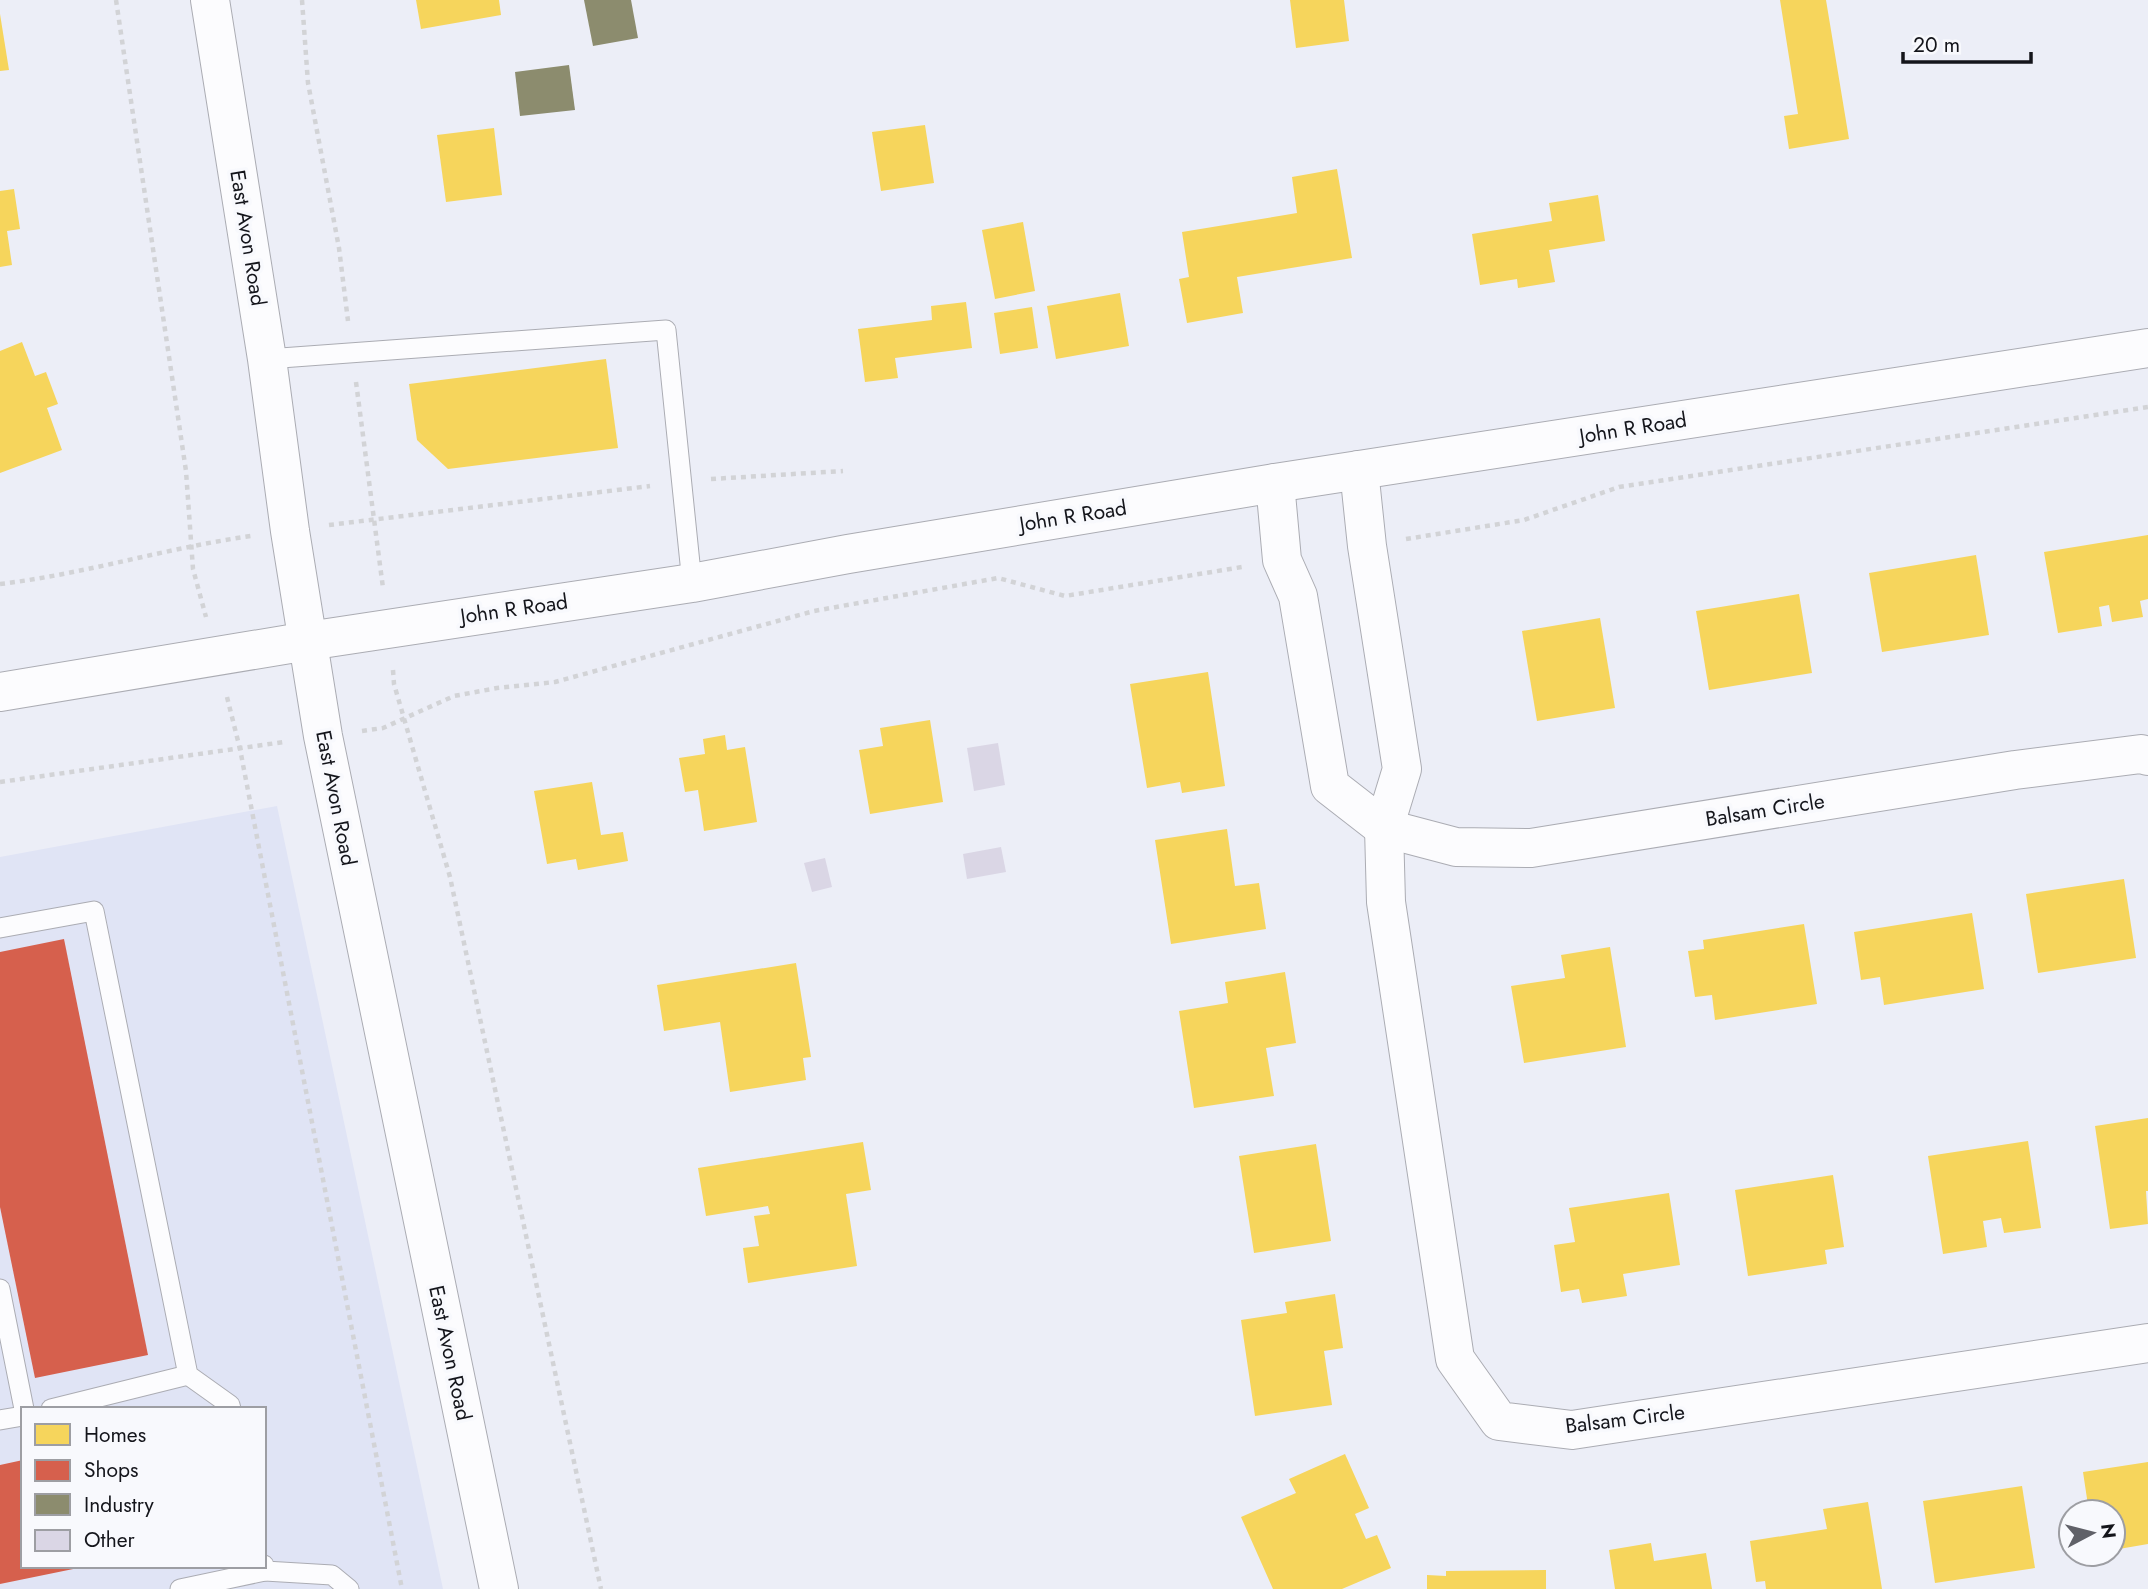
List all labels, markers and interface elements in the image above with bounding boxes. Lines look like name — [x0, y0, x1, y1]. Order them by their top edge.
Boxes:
scale bar — [1903, 21, 2031, 65]
text: 20 m — [1913, 30, 1960, 60]
street label: East Avon Road — [222, 168, 274, 308]
street label: John R Road — [1574, 405, 1689, 452]
street label: John R Road — [1014, 493, 1129, 540]
street label: John R Road — [455, 587, 570, 632]
street label: East Avon Road — [308, 728, 364, 868]
street label: Balsam Circle — [1703, 786, 1827, 834]
street label: East Avon Road — [421, 1283, 479, 1423]
street label: Balsam Circle — [1563, 1397, 1687, 1441]
legend — [21, 1407, 266, 1568]
text: Homes — [84, 1420, 146, 1450]
text: Shops — [84, 1455, 138, 1485]
text: Industry — [84, 1490, 155, 1520]
north arrow — [2057, 1498, 2127, 1568]
text: N — [2094, 1522, 2123, 1540]
text: Other — [84, 1525, 135, 1555]

